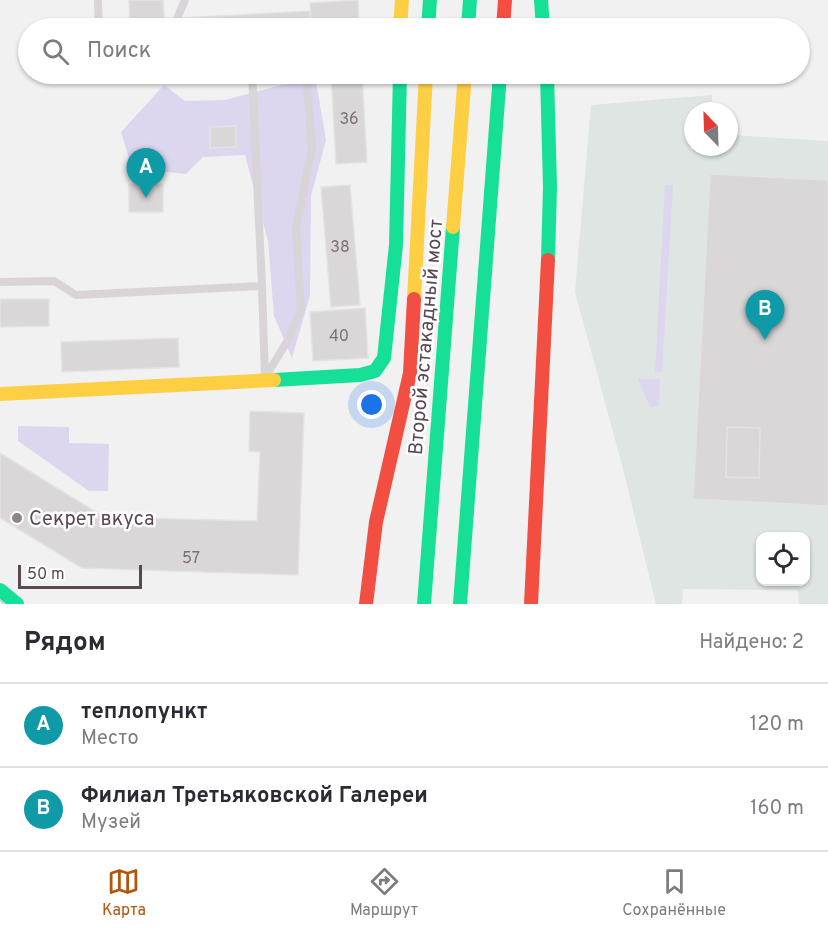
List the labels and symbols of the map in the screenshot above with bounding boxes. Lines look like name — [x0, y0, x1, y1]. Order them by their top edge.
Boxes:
north arrow — [684, 102, 738, 156]
house number: 36 — [339, 110, 359, 130]
pin: A — [126, 148, 166, 198]
street label: Второй эстакадный мост — [404, 218, 450, 456]
house number: 38 — [330, 238, 350, 258]
pin: B — [746, 290, 784, 340]
house number: 40 — [329, 327, 349, 347]
your location — [357, 390, 386, 419]
place label: Секрет вкуса — [29, 507, 154, 533]
marker: Секрет вкуса — [10, 511, 24, 525]
house number: 57 — [182, 549, 200, 569]
scale bar — [18, 562, 142, 590]

